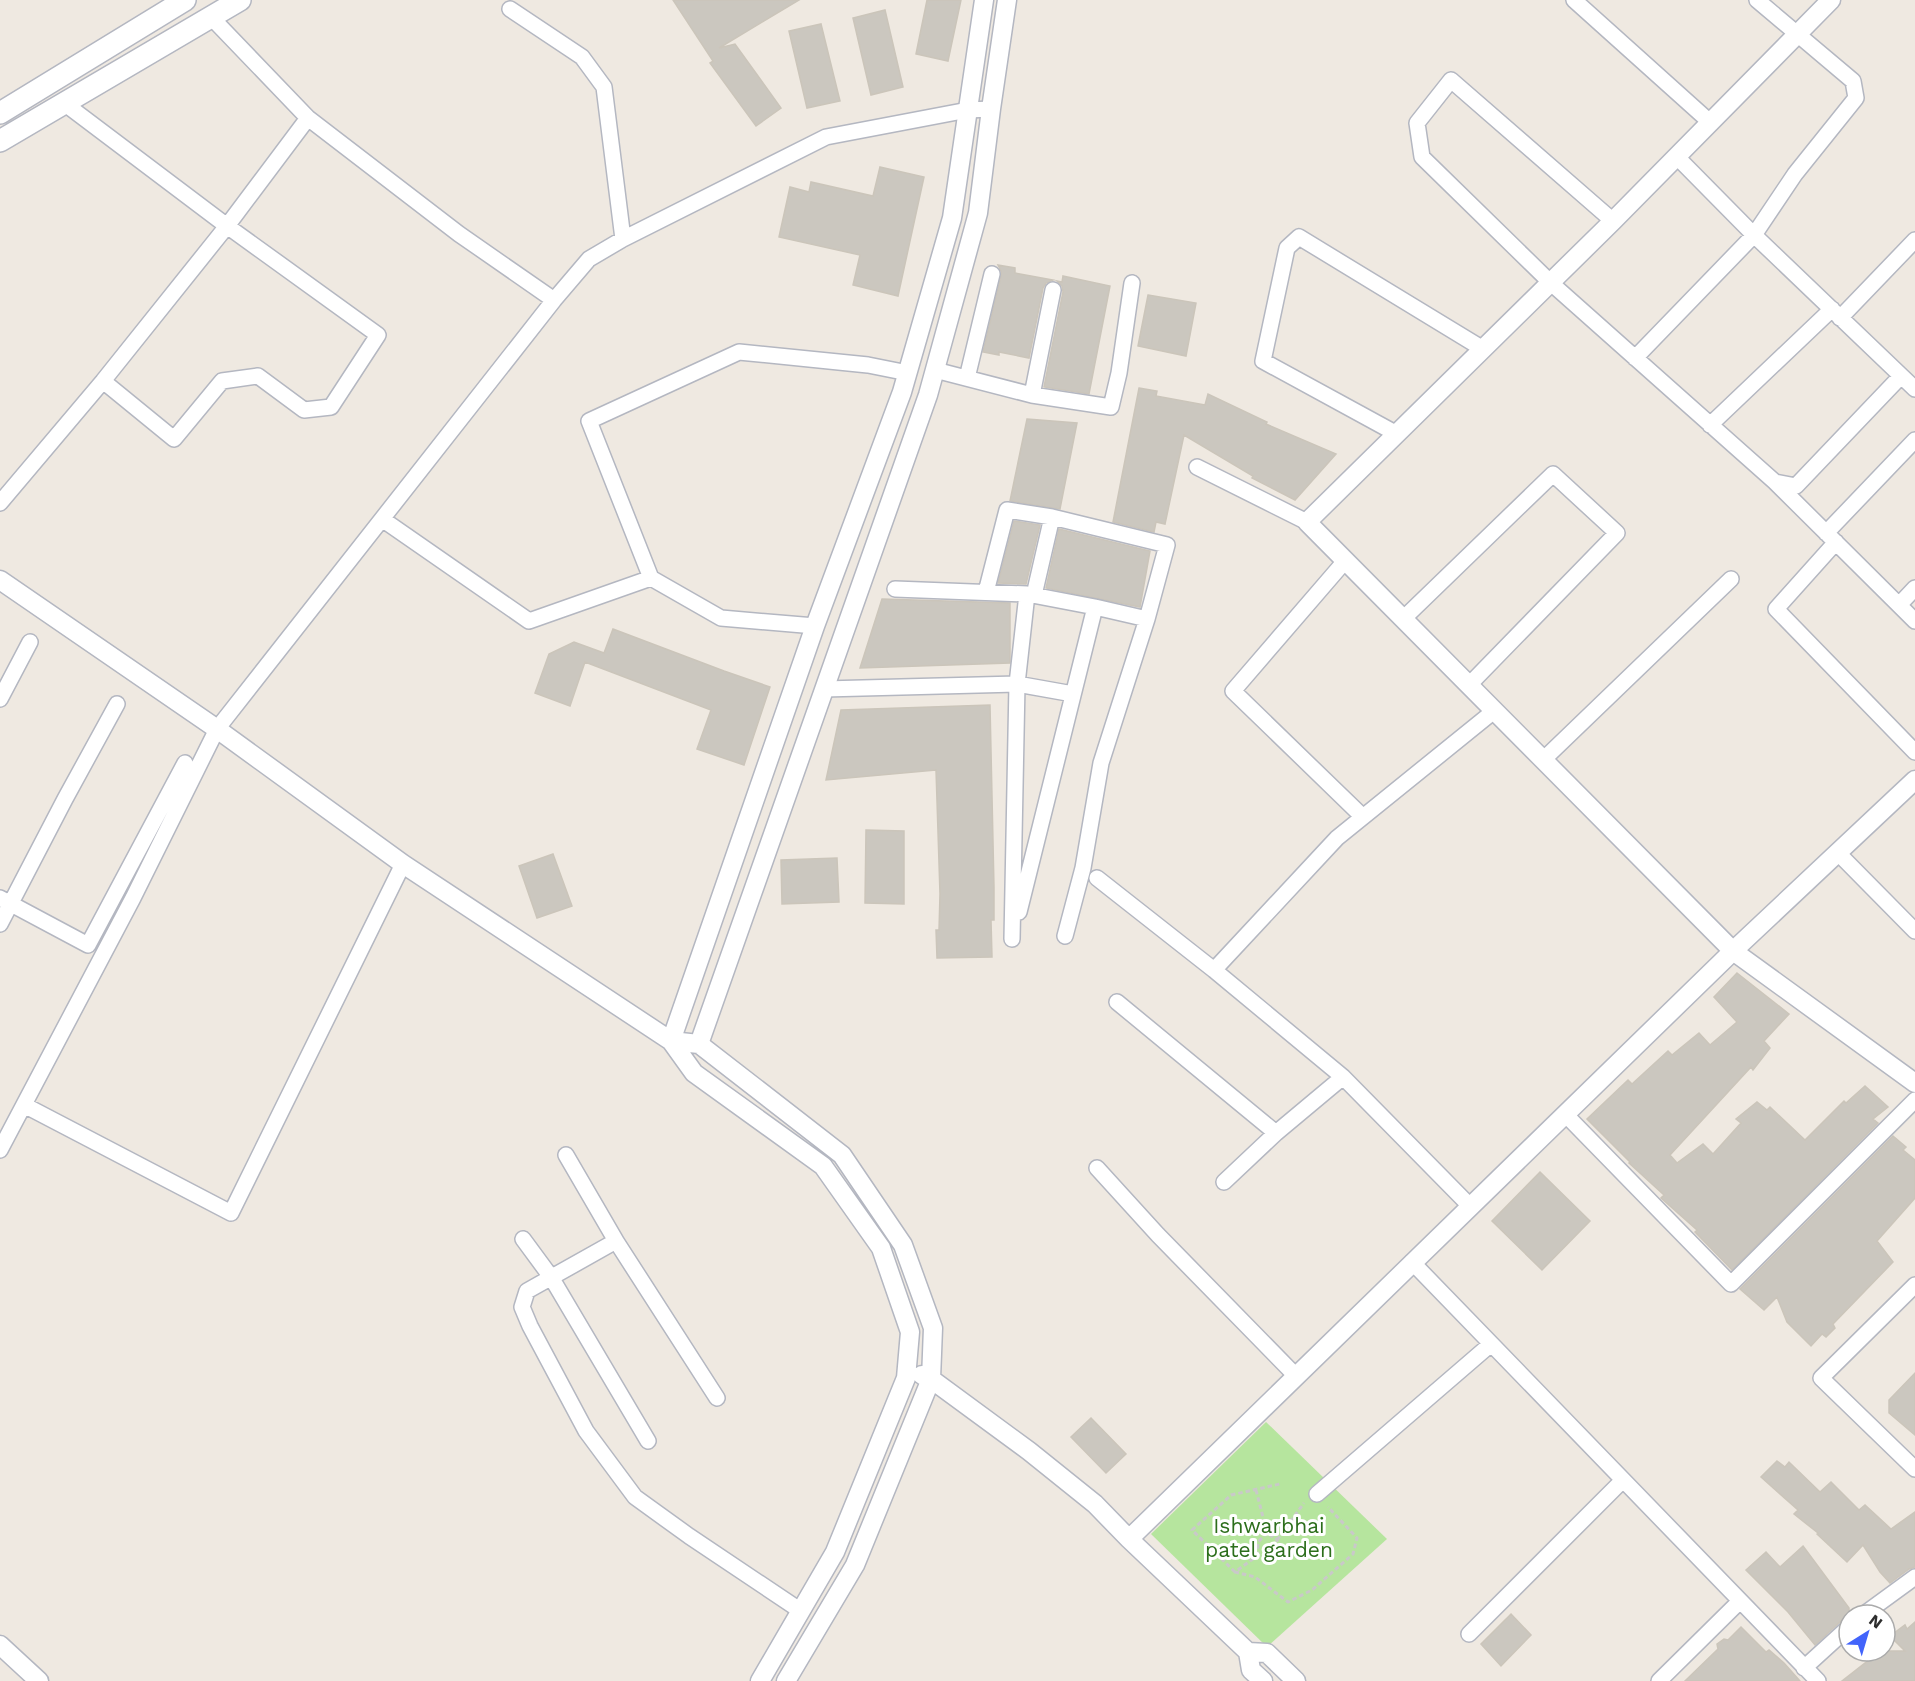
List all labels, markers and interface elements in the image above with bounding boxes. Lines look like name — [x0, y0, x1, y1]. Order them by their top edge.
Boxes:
park label: Ishwarbhai patel garden — [1205, 1513, 1333, 1562]
north arrow — [1837, 1603, 1897, 1663]
text: N — [1865, 1610, 1886, 1633]

